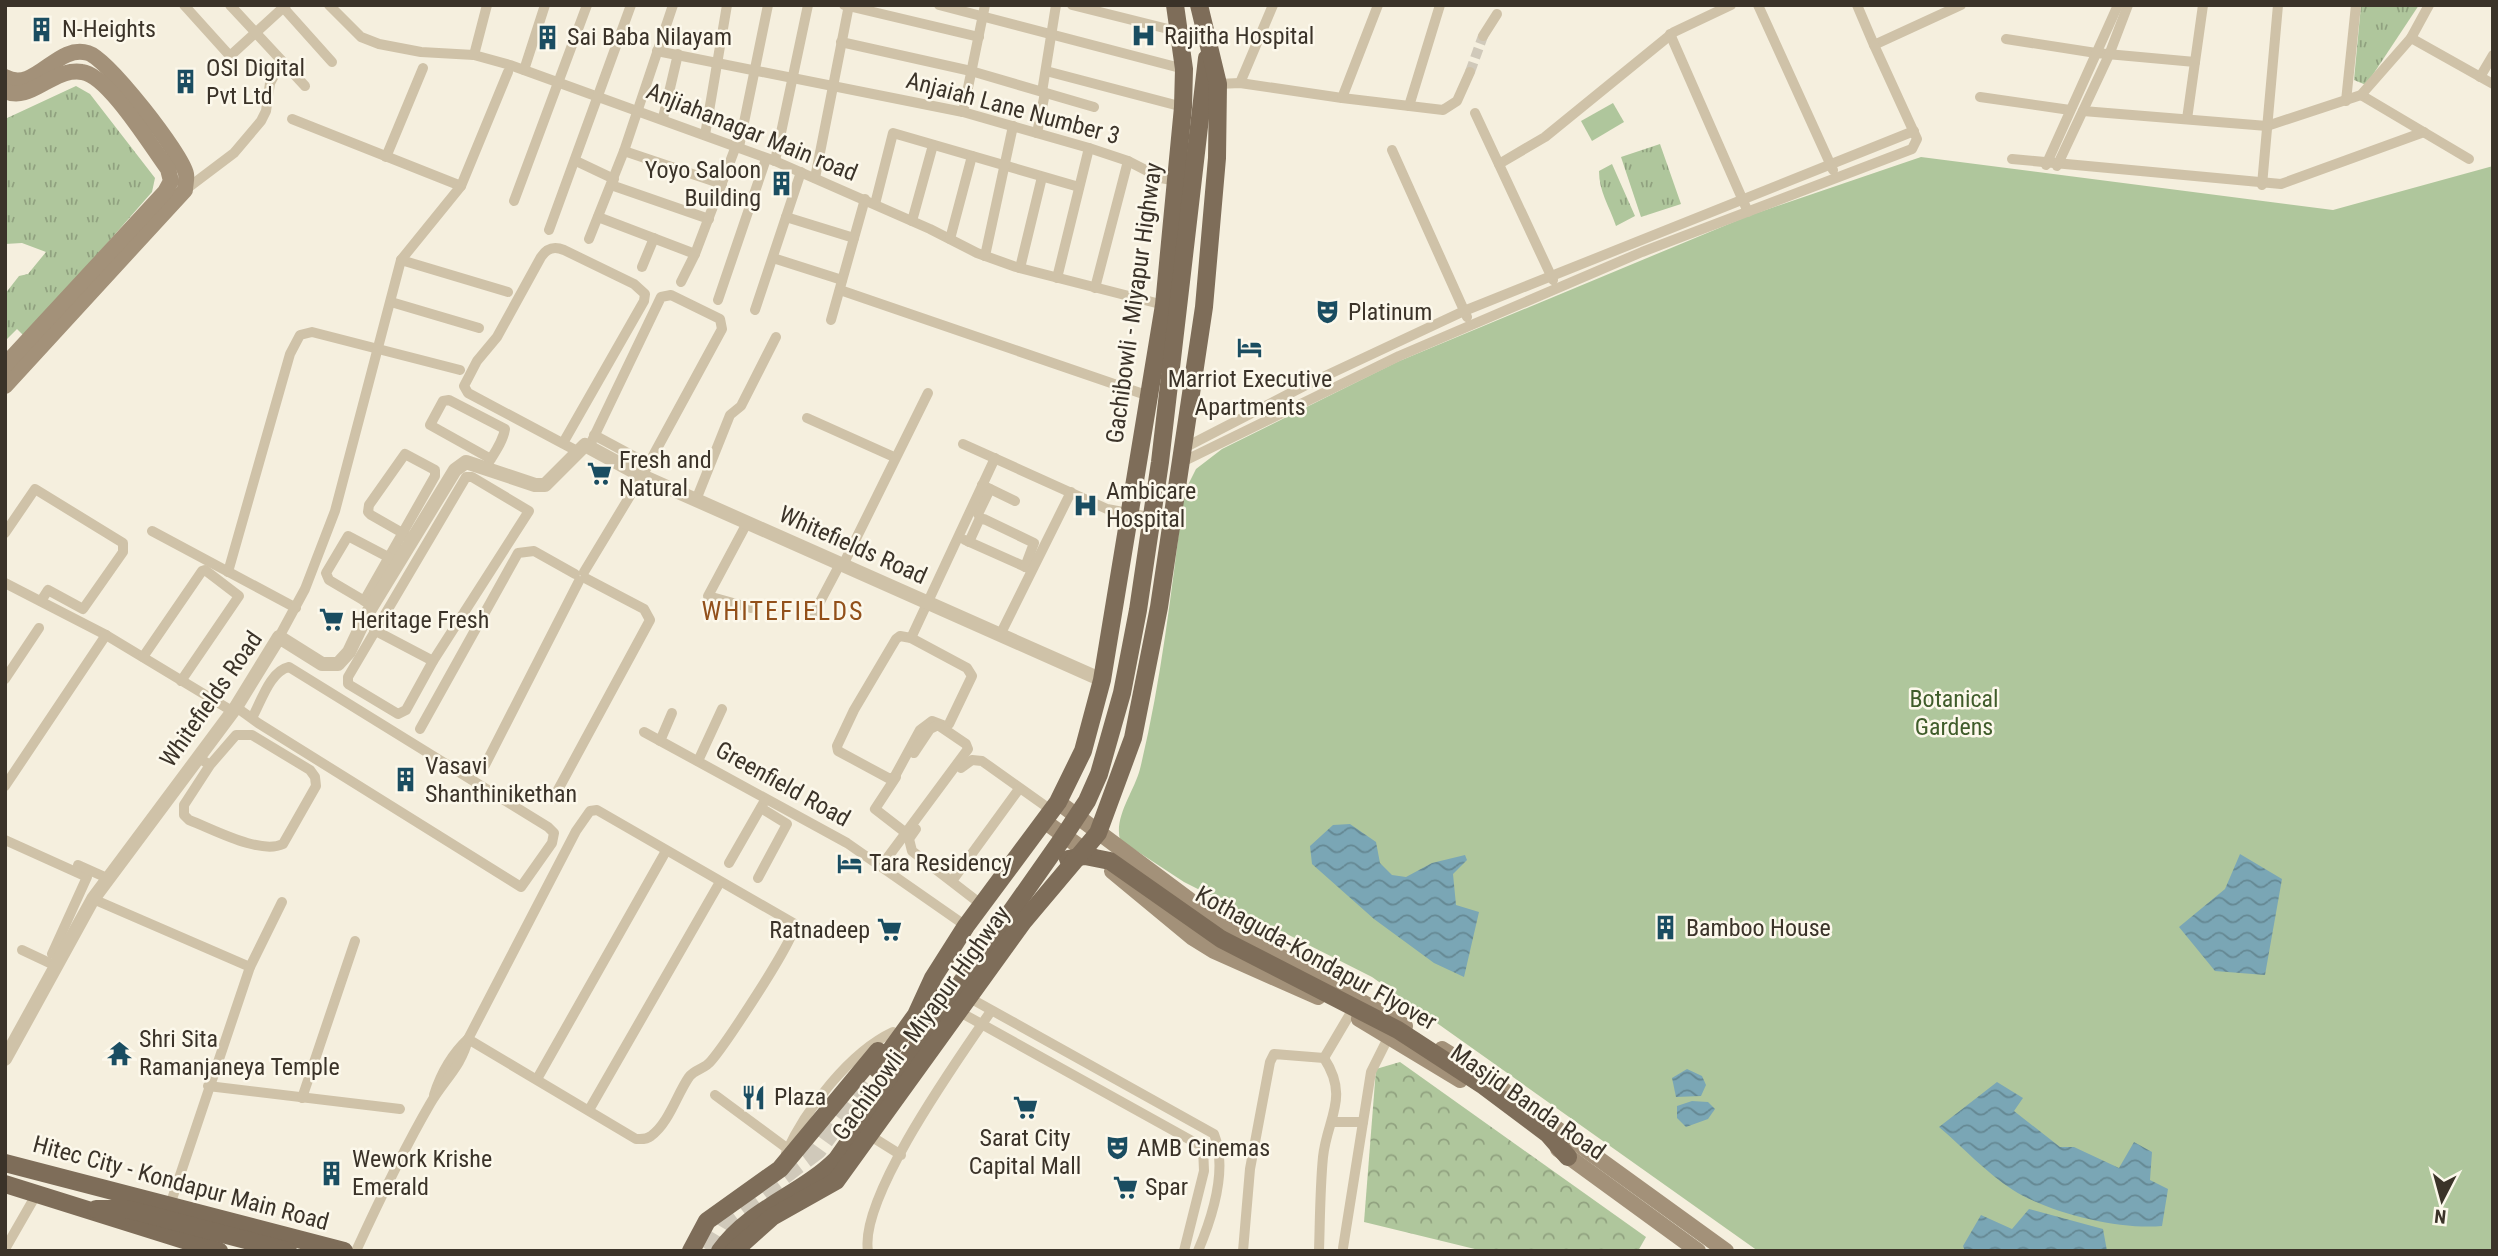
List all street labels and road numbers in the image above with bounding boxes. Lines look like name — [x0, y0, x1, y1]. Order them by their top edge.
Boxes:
street label: Anjaiah Lane Number 3 — [903, 66, 1123, 150]
street label: Anjiahanagar Main road — [642, 77, 862, 187]
street label: Gachibowli - Miyapur Highway — [1100, 161, 1168, 445]
street label: Whitefields Road — [775, 500, 931, 590]
street label: Whitefields Road — [154, 626, 268, 772]
street label: Greenfield Road — [711, 736, 855, 832]
street label: Kothaguda-Kondapur Flyover — [1191, 880, 1441, 1036]
street label: Gachibowli - Miyapur Highway — [826, 900, 1016, 1146]
street label: Masjid Banda Road — [1445, 1038, 1611, 1166]
street label: Hitec City - Kondapur Main Road — [30, 1130, 332, 1236]

